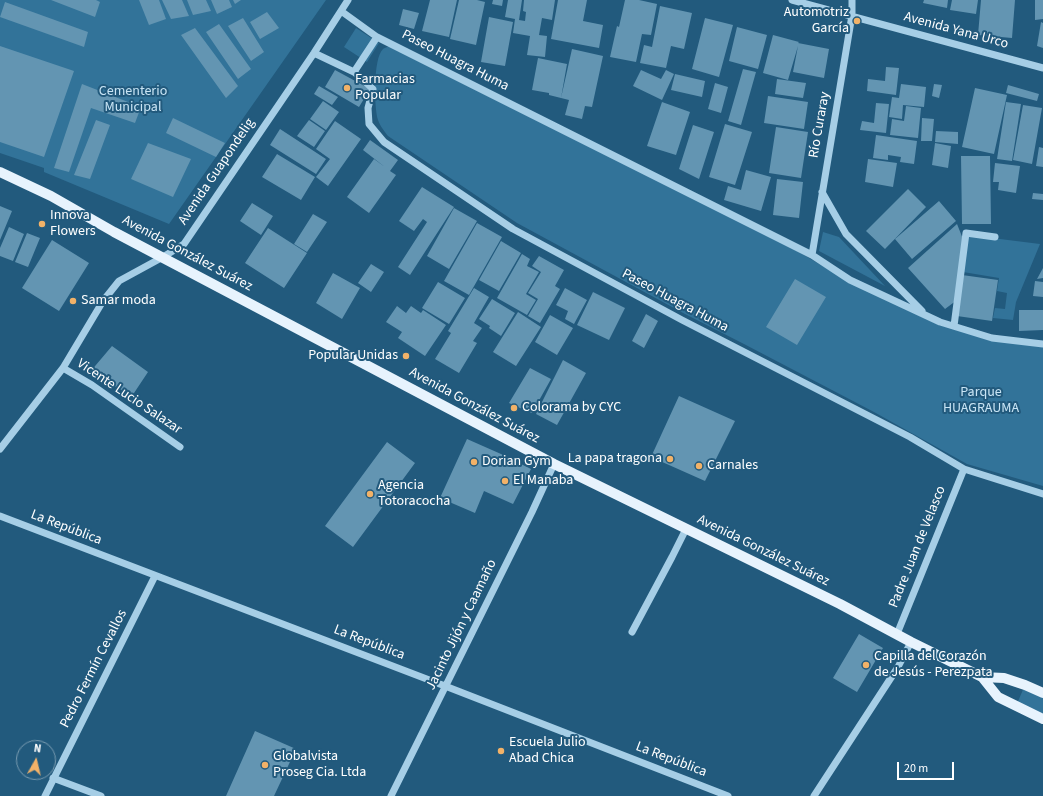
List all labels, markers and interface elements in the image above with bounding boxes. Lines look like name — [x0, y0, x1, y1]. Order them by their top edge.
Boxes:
place label: Automotriz García — [784, 5, 849, 38]
street label: Avenida Yana Urco — [902, 9, 1010, 53]
marker: Automotriz García — [852, 16, 862, 26]
street label: Paseo Huagra Huma — [399, 27, 511, 95]
place label: Farmacias Popular — [355, 72, 415, 104]
marker: Farmacias Popular — [342, 83, 352, 93]
park label: Cementerio Municipal — [99, 84, 167, 116]
street label: Río Curaray — [806, 91, 834, 159]
street label: Avenida Guapondelig — [175, 116, 259, 228]
place label: Innova Flowers — [50, 208, 96, 240]
street label: Avenida González Suárez — [119, 212, 255, 296]
marker: Innova Flowers — [37, 219, 47, 229]
street label: Paseo Huagra Huma — [619, 266, 731, 336]
place label: Samar moda — [81, 293, 156, 309]
marker: Samar moda — [68, 296, 78, 306]
place label: Popular Unidas — [308, 348, 398, 364]
marker: Popular Unidas — [401, 351, 411, 361]
street label: Vicente Lucio Salazar — [73, 356, 185, 438]
street label: Avenida González Suárez — [406, 364, 542, 448]
park label: Parque HUAGRAUMA — [943, 385, 1019, 418]
place label: Colorama by CYC — [522, 400, 621, 416]
marker: Colorama by CYC — [509, 403, 519, 413]
place label: La papa tragona — [568, 451, 662, 467]
place label: Dorian Gym — [482, 454, 551, 470]
marker: La papa tragona — [665, 454, 675, 464]
marker: Dorian Gym — [469, 457, 479, 467]
place label: Carnales — [707, 458, 758, 474]
marker: Carnales — [694, 461, 704, 471]
place label: El Manaba — [513, 473, 573, 489]
marker: El Manaba — [500, 476, 510, 486]
place label: Agencia Totoracocha — [378, 478, 450, 510]
street label: Padre Juan de Velasco — [886, 484, 950, 610]
marker: Agencia Totoracocha — [365, 489, 375, 499]
street label: La República — [28, 507, 104, 549]
street label: Avenida González Suárez — [694, 512, 832, 590]
street label: Jacinto Jijón y Caamaño — [423, 557, 501, 693]
street label: Pedro Fermín Cevallos — [57, 607, 131, 731]
street label: La República — [331, 622, 407, 664]
place label: Capilla del Corazón de Jesús - Perezpata — [874, 649, 993, 682]
marker: Capilla del Corazón de Jesús - Perezpata — [861, 660, 871, 670]
place label: Escuela Julio Abad Chica — [509, 735, 586, 768]
street label: La República — [633, 739, 709, 781]
north arrow — [16, 740, 56, 780]
text: N — [33, 741, 42, 757]
marker: Escuela Julio Abad Chica — [496, 746, 506, 756]
place label: Globalvista Proseg Cia. Ltda — [273, 749, 366, 782]
scale bar — [899, 754, 956, 780]
marker: Globalvista Proseg Cia. Ltda — [260, 760, 270, 770]
text: 20 m — [904, 760, 928, 777]

